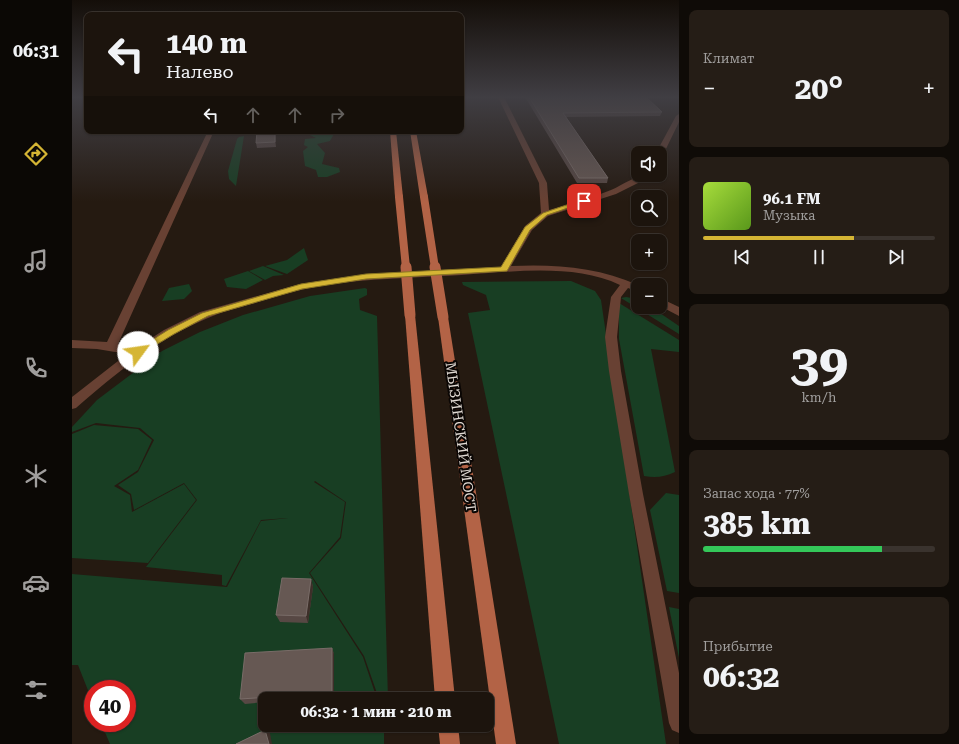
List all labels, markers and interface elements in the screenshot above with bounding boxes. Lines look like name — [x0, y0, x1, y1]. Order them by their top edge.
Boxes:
text: 140 m — [166, 27, 247, 60]
icon: left — [100, 28, 152, 80]
text: 06:31 — [13, 40, 59, 61]
text: Климат — [703, 51, 754, 66]
text: Налево — [166, 61, 234, 82]
text: 20° — [795, 71, 843, 106]
text: − — [703, 76, 715, 101]
text: + — [923, 76, 935, 101]
icon: left — [200, 104, 222, 126]
icon: ahead — [242, 104, 264, 126]
icon: ahead — [284, 104, 306, 126]
icon: right — [326, 104, 348, 126]
icon: directions — [22, 140, 50, 168]
map controls — [631, 146, 667, 314]
button: sound — [631, 146, 667, 182]
pin — [567, 184, 601, 218]
icon: arrive — [573, 190, 595, 212]
button: search — [631, 190, 667, 226]
text: 96.1 FM — [763, 190, 820, 208]
text: Музыка — [763, 208, 815, 223]
button: + — [631, 234, 667, 270]
icon: previous — [731, 246, 753, 268]
icon: pause — [808, 246, 830, 268]
icon: next — [885, 246, 907, 268]
icon: music — [22, 247, 50, 275]
button: − — [631, 278, 667, 314]
position arrow — [117, 331, 159, 373]
text: 39 — [790, 333, 848, 394]
icon: phone — [22, 354, 50, 382]
street label: МЫЗИНСКИЙ МОСТ — [443, 361, 479, 513]
text: km/h — [802, 390, 836, 405]
icon: climate — [22, 462, 50, 490]
text: Запас хода · 77% — [703, 486, 810, 501]
text: 385 km — [703, 506, 811, 541]
icon: car — [22, 569, 50, 597]
text: Прибытие — [703, 639, 773, 654]
text: 06:32 — [703, 659, 780, 694]
icon: filters — [22, 676, 50, 704]
speed limit sign: 40 — [84, 680, 136, 732]
text: 06:32 · 1 мин · 210 m — [300, 703, 452, 721]

